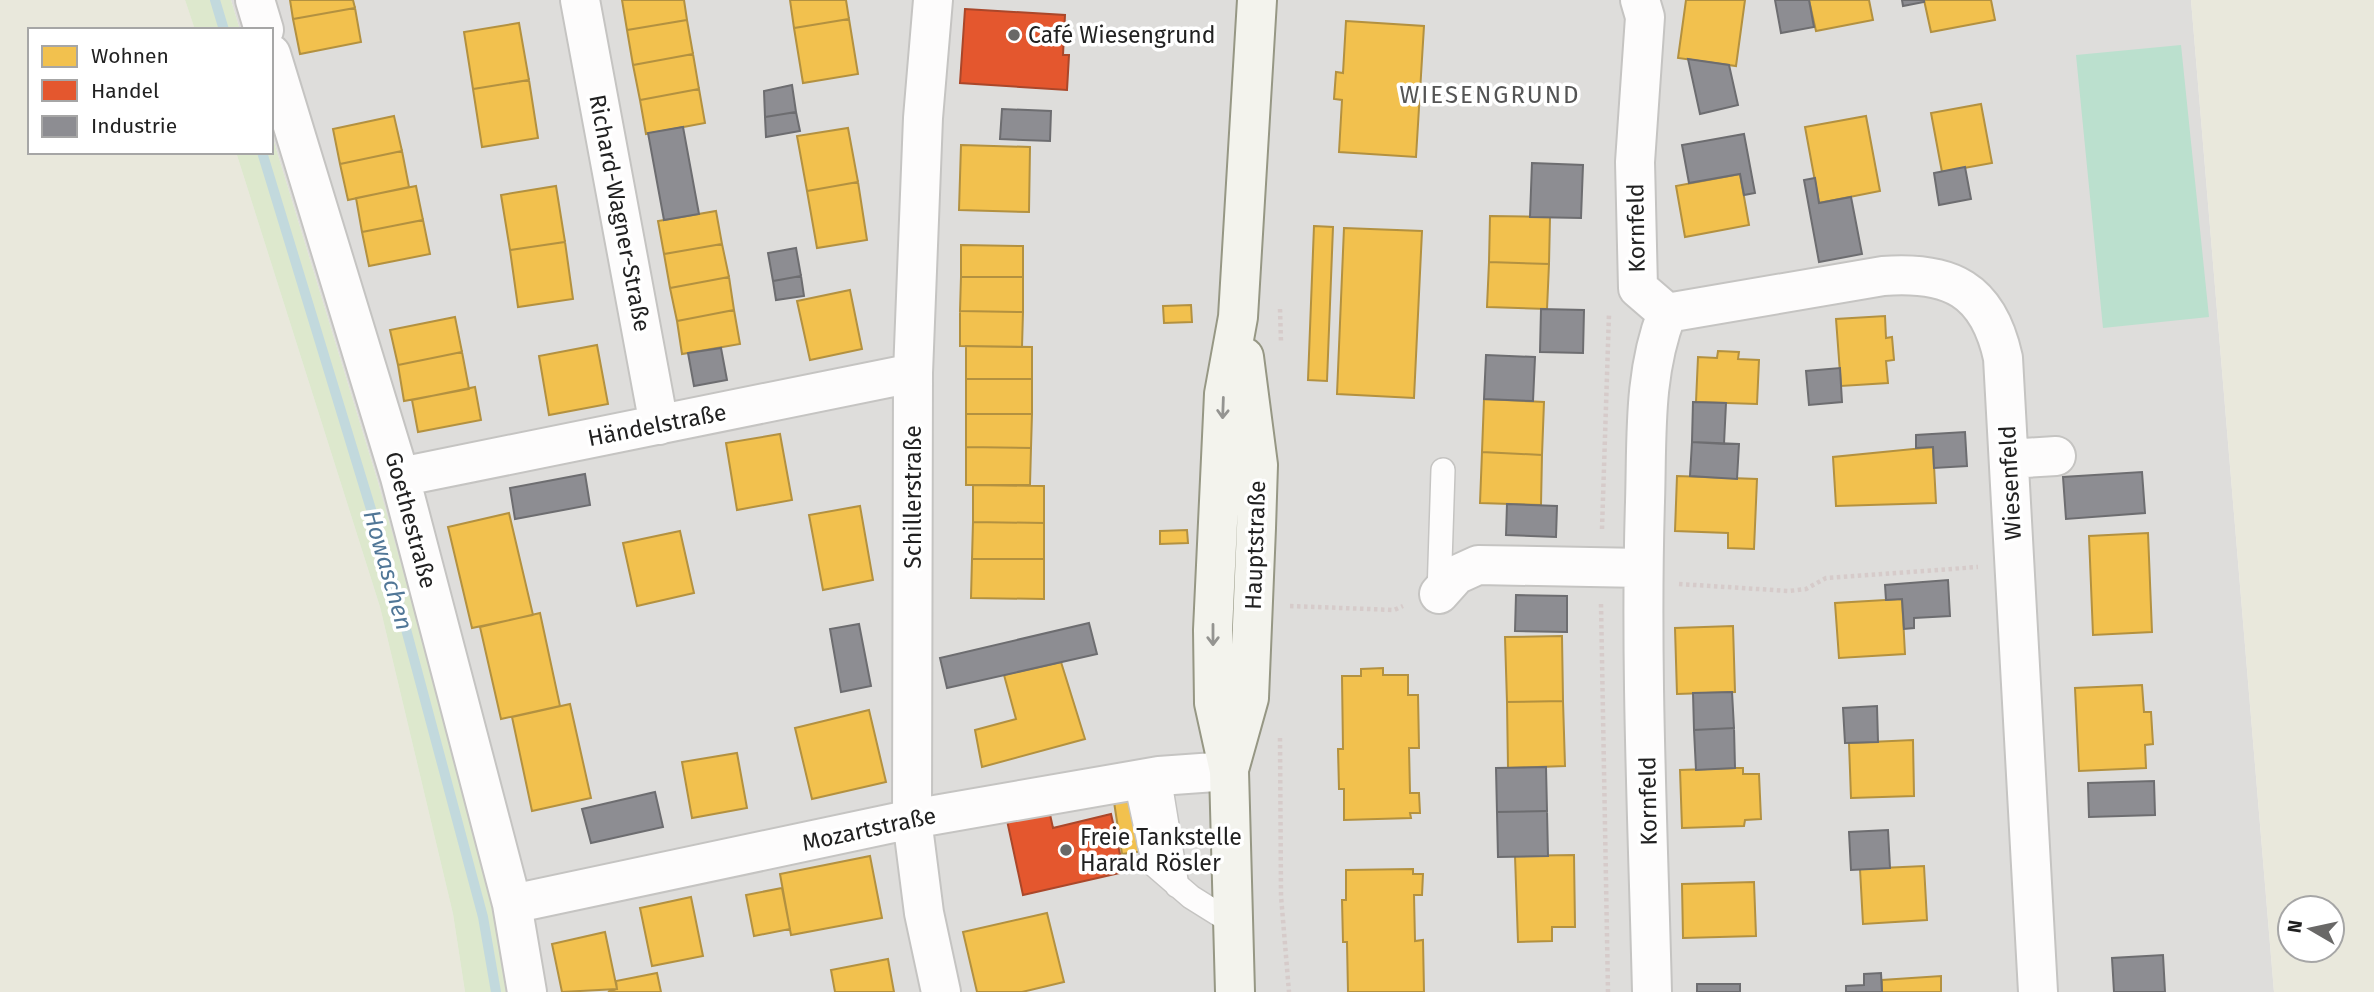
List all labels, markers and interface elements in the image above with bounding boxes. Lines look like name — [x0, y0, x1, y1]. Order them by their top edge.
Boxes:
place label: Café Wiesengrund — [1028, 21, 1216, 49]
marker: Café Wiesengrund — [1006, 27, 1022, 43]
legend — [28, 28, 273, 154]
text: Wohnen — [91, 43, 169, 69]
text: Handel — [91, 78, 159, 104]
district label: WIESENGRUND — [1399, 81, 1581, 109]
street label: Richard-Wagner-Straße — [583, 92, 657, 334]
text: Industrie — [91, 113, 177, 139]
street label: Kornfeld — [1621, 183, 1651, 273]
one-way arrow — [1217, 396, 1230, 419]
street label: Händelstraße — [585, 398, 729, 452]
street label: Schillerstraße — [899, 425, 927, 569]
street label: Wiesenfeld — [1993, 425, 2027, 541]
street label: Goethestraße — [379, 448, 443, 592]
street label: Hauptstraße — [1239, 480, 1271, 610]
water label: Howaschen — [358, 507, 418, 633]
one-way arrow — [1206, 624, 1220, 647]
street label: Kornfeld — [1633, 756, 1663, 846]
street label: Mozartstraße — [799, 801, 939, 857]
place label: Freie Tankstelle Harald Rösler — [1080, 823, 1242, 877]
marker: Freie Tankstelle Harald Rösler — [1058, 842, 1074, 858]
north arrow — [2276, 894, 2346, 964]
text: N — [2282, 918, 2307, 934]

